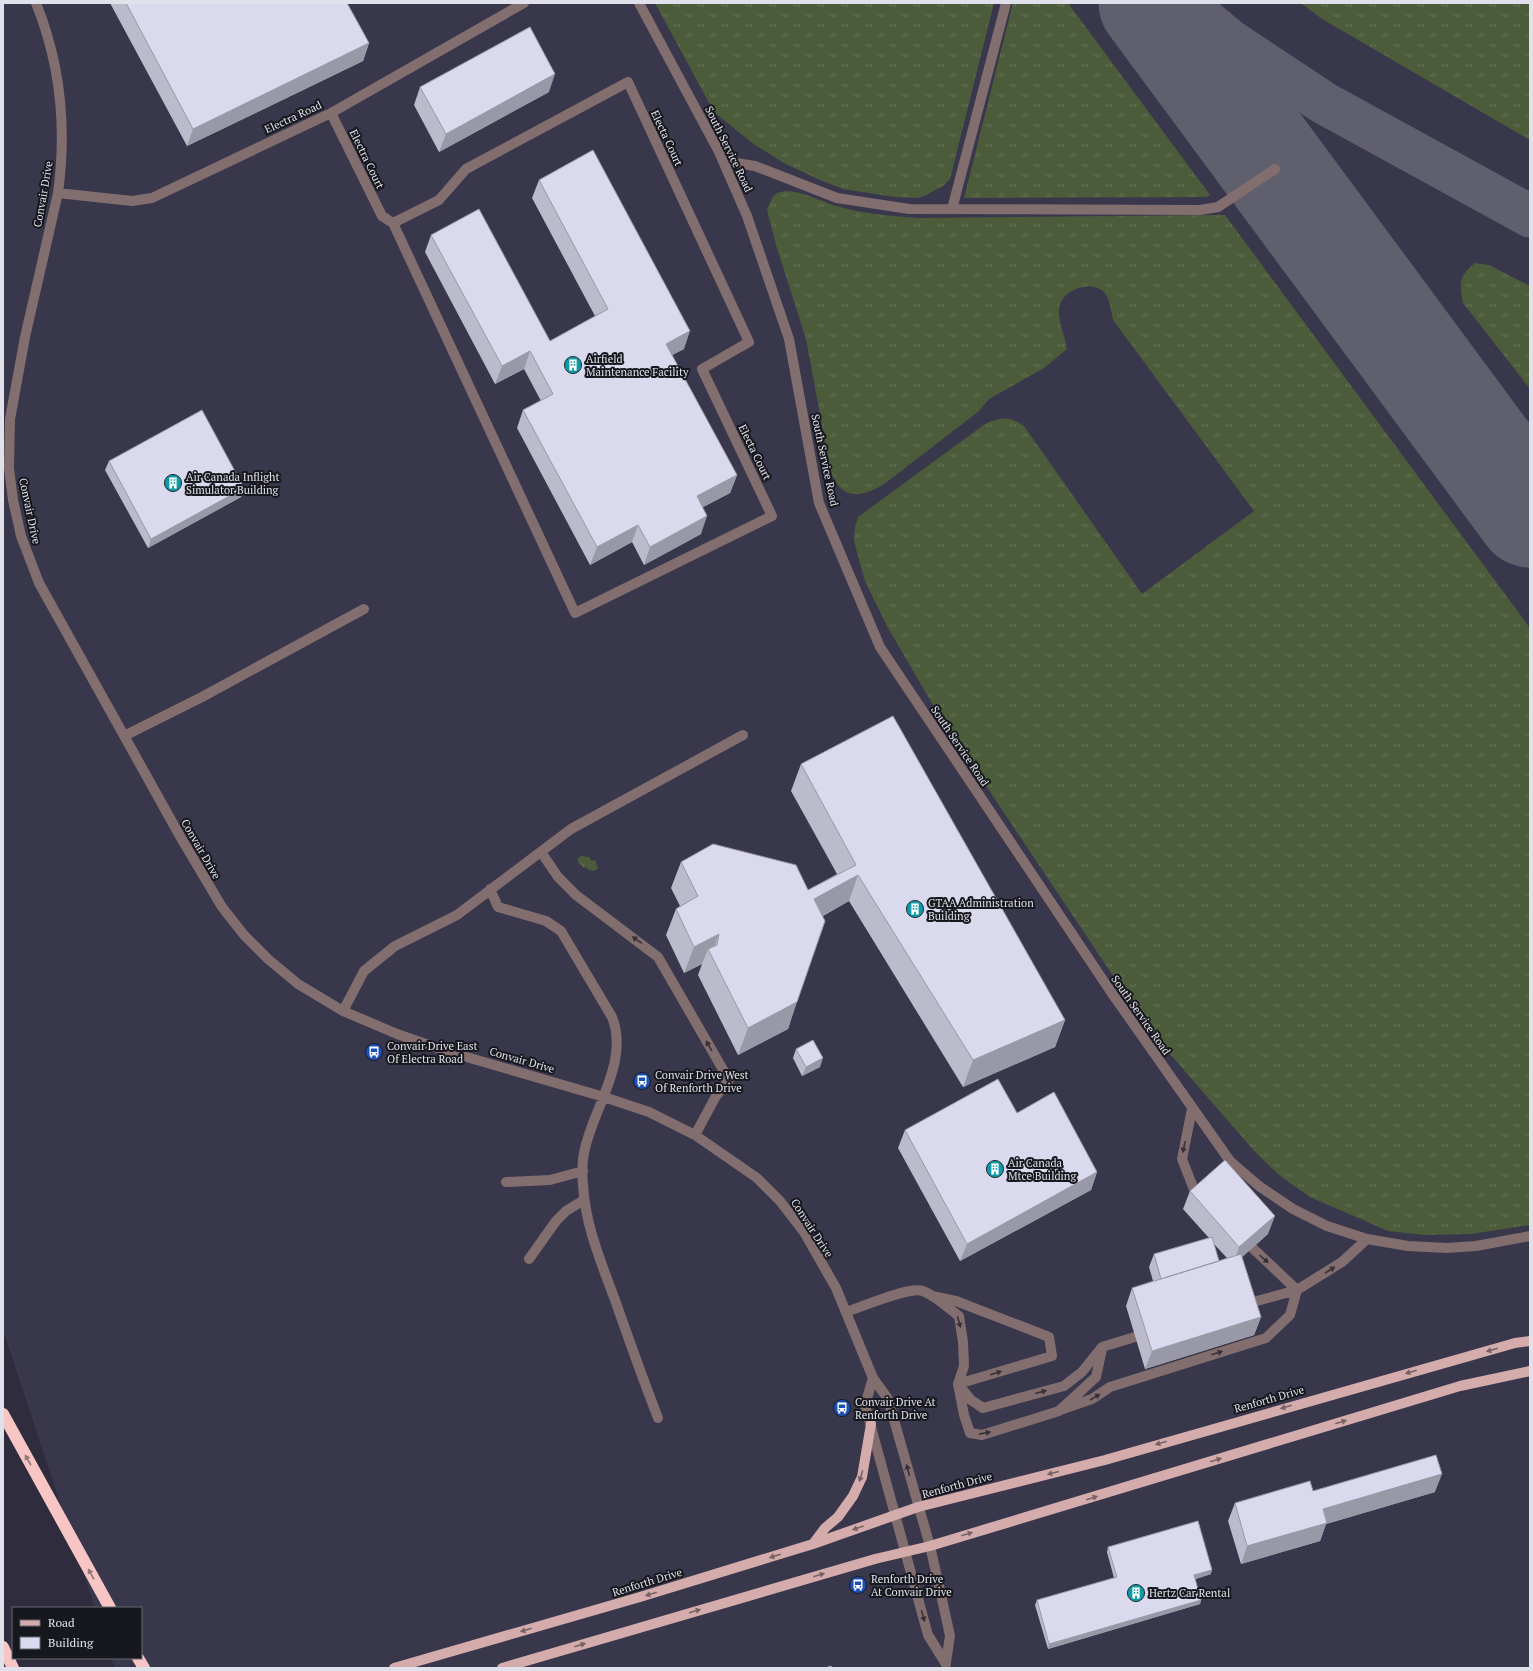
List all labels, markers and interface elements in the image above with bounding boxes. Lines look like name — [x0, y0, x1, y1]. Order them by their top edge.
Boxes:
street label: Electra Road — [262, 98, 324, 136]
street label: South Service Road — [702, 104, 756, 194]
street label: Electa Court — [648, 108, 686, 168]
street label: Electra Court — [347, 127, 387, 191]
street label: Convair Drive — [30, 159, 56, 228]
place label: Airfield Maintenance Facility — [586, 352, 689, 379]
building icon: Airfield Maintenance Facility — [563, 355, 583, 375]
street label: South Service Road — [808, 413, 842, 507]
street label: Electa Court — [736, 422, 774, 482]
place label: Air Canada Inflight Simulator Building — [186, 470, 280, 497]
building icon: Air Canada Inflight Simulator Building — [163, 473, 183, 493]
street label: Convair Drive — [16, 477, 44, 546]
street label: South Service Road — [928, 703, 992, 789]
street label: Convair Drive — [178, 816, 224, 882]
place label: GTAA Administration Building — [928, 896, 1034, 923]
building icon: GTAA Administration Building — [905, 899, 925, 919]
one-way arrow — [631, 936, 642, 944]
street label: South Service Road — [1108, 973, 1174, 1057]
place label: Convair Drive East Of Electra Road — [387, 1039, 478, 1066]
one-way arrow — [706, 1040, 713, 1052]
bus stop icon: Convair Drive East Of Electra Road — [364, 1042, 384, 1062]
street label: Convair Drive — [488, 1044, 557, 1076]
place label: Convair Drive West Of Renforth Drive — [655, 1068, 749, 1095]
bus stop icon: Convair Drive West Of Renforth Drive — [632, 1071, 652, 1091]
one-way arrow — [1181, 1141, 1187, 1153]
place label: Air Canada Mtce Building — [1008, 1156, 1076, 1183]
building icon: Air Canada Mtce Building — [985, 1159, 1005, 1179]
street label: Convair Drive — [788, 1196, 836, 1260]
one-way arrow — [1258, 1254, 1269, 1263]
one-way arrow — [1324, 1266, 1336, 1273]
one-way arrow — [956, 1316, 962, 1328]
one-way arrow — [1486, 1347, 1498, 1353]
one-way arrow — [1211, 1350, 1223, 1356]
one-way arrow — [1405, 1369, 1417, 1375]
one-way arrow — [990, 1370, 1002, 1376]
street label: Renforth Drive — [1232, 1382, 1306, 1416]
one-way arrow — [1035, 1389, 1048, 1395]
one-way arrow — [1089, 1393, 1101, 1400]
place label: Convair Drive At Renforth Drive — [855, 1395, 936, 1422]
bus stop icon: Convair Drive At Renforth Drive — [832, 1398, 852, 1418]
one-way arrow — [1280, 1404, 1292, 1410]
one-way arrow — [1335, 1419, 1347, 1425]
one-way arrow — [979, 1430, 992, 1436]
one-way arrow — [1155, 1440, 1167, 1446]
one-way arrow — [25, 1454, 32, 1466]
one-way arrow — [1211, 1457, 1223, 1463]
one-way arrow — [905, 1464, 911, 1476]
street label: Renforth Drive — [920, 1469, 994, 1501]
one-way arrow — [858, 1470, 864, 1482]
one-way arrow — [1047, 1470, 1060, 1476]
one-way arrow — [1086, 1495, 1098, 1501]
one-way arrow — [852, 1525, 864, 1531]
one-way arrow — [962, 1531, 974, 1537]
one-way arrow — [769, 1553, 781, 1559]
street label: Renforth Drive — [610, 1565, 684, 1599]
one-way arrow — [88, 1568, 95, 1580]
one-way arrow — [814, 1572, 826, 1578]
place label: Renforth Drive At Convair Drive — [871, 1572, 952, 1599]
bus stop icon: Renforth Drive At Convair Drive — [848, 1575, 868, 1595]
building icon: Hertz Car Rental — [1126, 1583, 1146, 1603]
place label: Hertz Car Rental — [1149, 1586, 1230, 1600]
one-way arrow — [645, 1591, 657, 1597]
legend — [12, 1607, 142, 1659]
one-way arrow — [689, 1608, 701, 1614]
one-way arrow — [920, 1610, 926, 1622]
text: Road — [48, 1615, 75, 1630]
one-way arrow — [520, 1627, 532, 1633]
text: Building — [48, 1635, 94, 1650]
one-way arrow — [574, 1642, 586, 1648]

